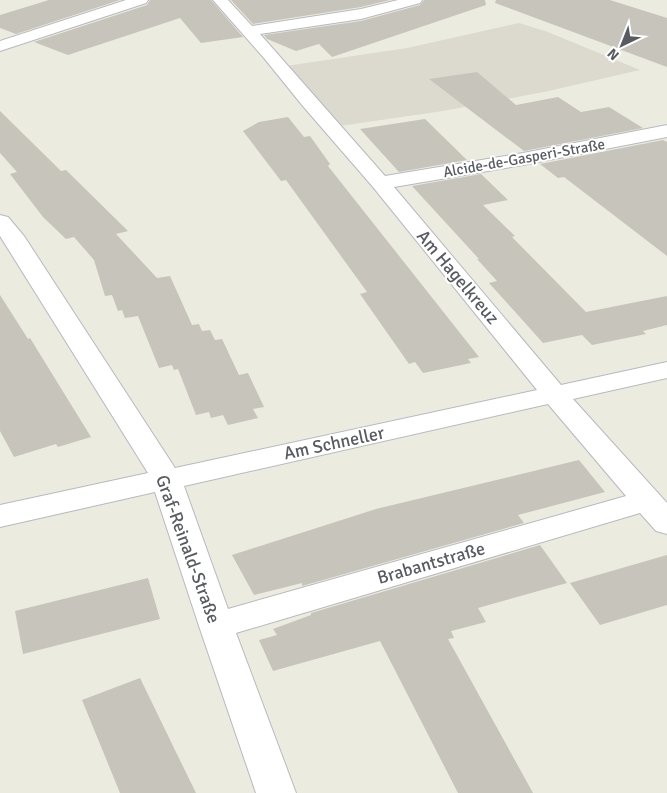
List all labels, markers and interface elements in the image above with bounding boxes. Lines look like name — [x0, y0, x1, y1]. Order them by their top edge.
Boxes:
north arrow — [597, 20, 647, 70]
text: N — [604, 45, 623, 64]
street label: Alcide-de-Gasperi-Straße — [442, 135, 606, 181]
street label: Am Hagelkreuz — [412, 225, 504, 329]
street label: Am Schneller — [282, 422, 387, 464]
street label: Graf-Reinald-Straße — [151, 472, 225, 626]
street label: Brabantstraße — [375, 537, 487, 589]

